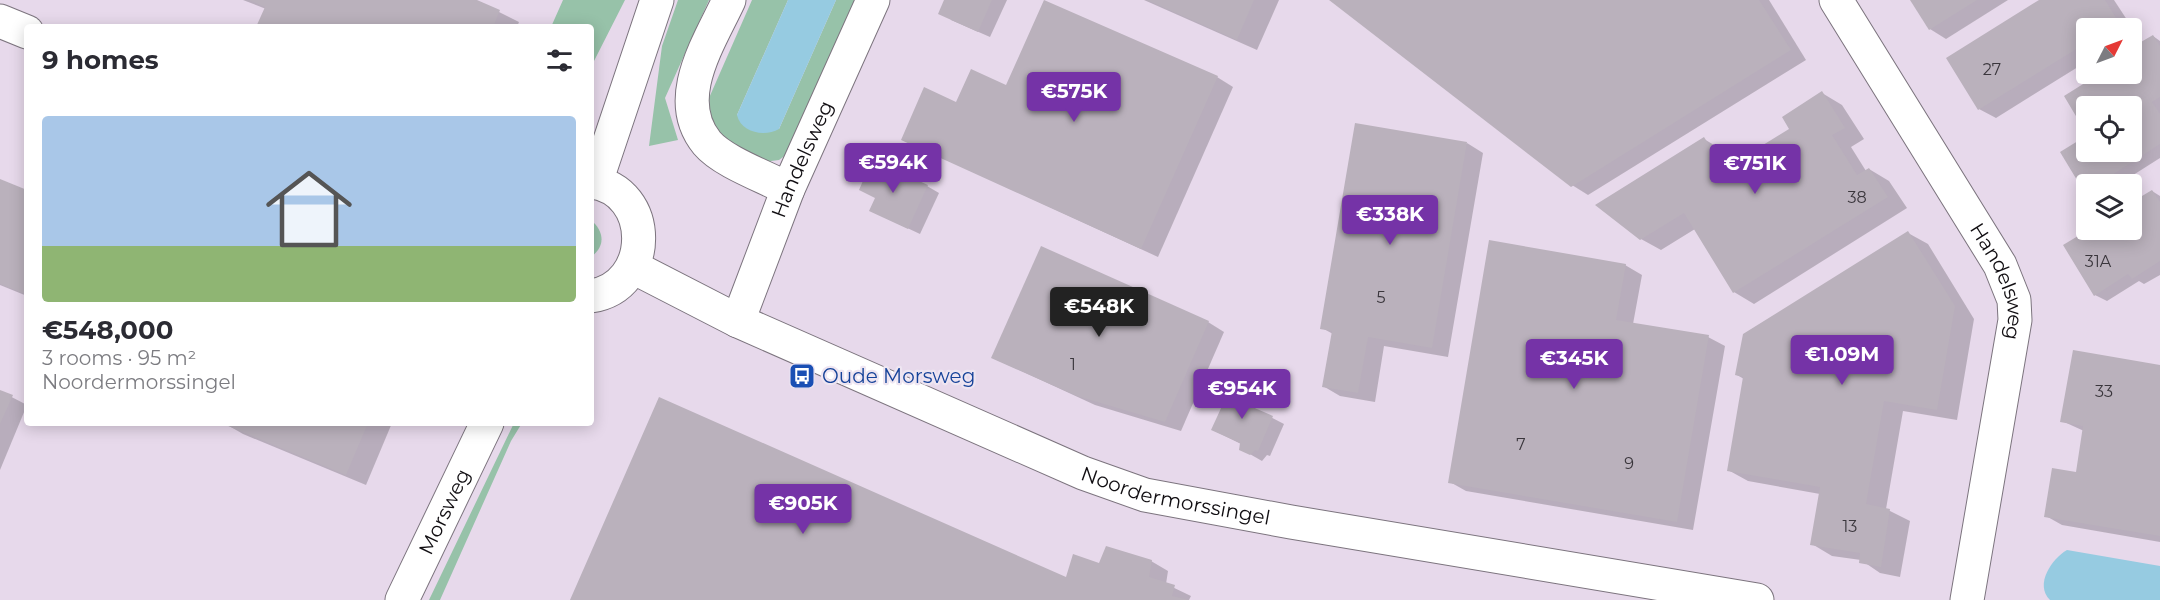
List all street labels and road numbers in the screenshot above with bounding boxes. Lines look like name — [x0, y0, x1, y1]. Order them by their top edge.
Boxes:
street label: Handelsweg — [766, 97, 838, 221]
street label: Handelsweg — [1965, 218, 2028, 342]
street label: Noordermorssingel — [1078, 461, 1272, 530]
street label: Morsweg — [414, 465, 475, 558]

